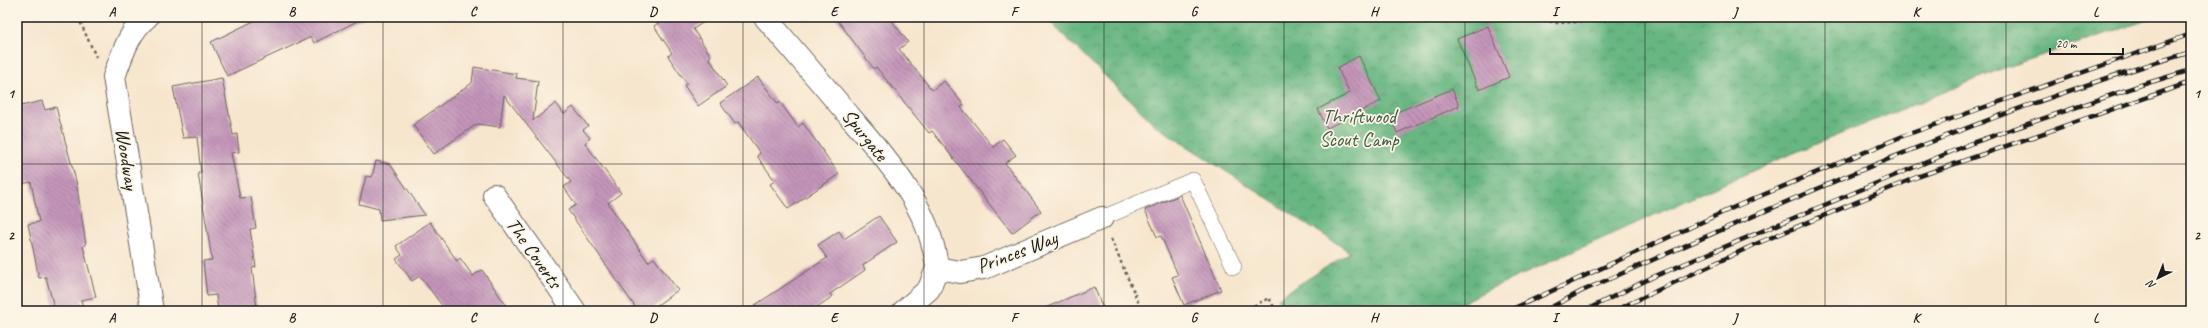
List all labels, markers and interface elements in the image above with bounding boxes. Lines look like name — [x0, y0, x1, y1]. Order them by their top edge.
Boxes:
text: A — [109, 4, 117, 20]
text: B — [289, 4, 297, 20]
text: C — [470, 4, 478, 20]
text: D — [649, 4, 658, 20]
text: E — [831, 4, 840, 20]
text: F — [1011, 4, 1020, 20]
text: G — [1191, 4, 1199, 20]
text: H — [1370, 4, 1380, 20]
text: I — [1552, 4, 1561, 20]
text: J — [1732, 4, 1739, 20]
text: K — [1913, 4, 1923, 20]
text: L — [2093, 4, 2100, 20]
scale bar — [2050, 30, 2123, 56]
text: 20 m — [2056, 36, 2078, 52]
text: 1 — [8, 86, 16, 102]
text: 1 — [2194, 86, 2202, 102]
street label: Spurgate — [836, 104, 895, 167]
park label: Thriftwood Scout Camp — [1320, 104, 1400, 152]
street label: Woodway — [110, 127, 145, 194]
street label: The Coverts — [501, 213, 569, 295]
street label: Princes Way — [973, 225, 1062, 279]
text: 2 — [8, 228, 15, 244]
text: 2 — [2194, 228, 2201, 244]
north arrow — [2138, 258, 2178, 298]
text: N — [2142, 276, 2158, 293]
text: A — [109, 310, 117, 326]
text: B — [289, 310, 297, 326]
text: C — [470, 310, 478, 326]
text: D — [649, 310, 658, 326]
text: E — [831, 310, 840, 326]
text: F — [1011, 310, 1020, 326]
text: G — [1191, 310, 1199, 326]
text: H — [1370, 310, 1380, 326]
text: I — [1552, 310, 1561, 326]
text: J — [1732, 310, 1739, 326]
text: K — [1913, 310, 1923, 326]
text: L — [2093, 310, 2100, 326]

